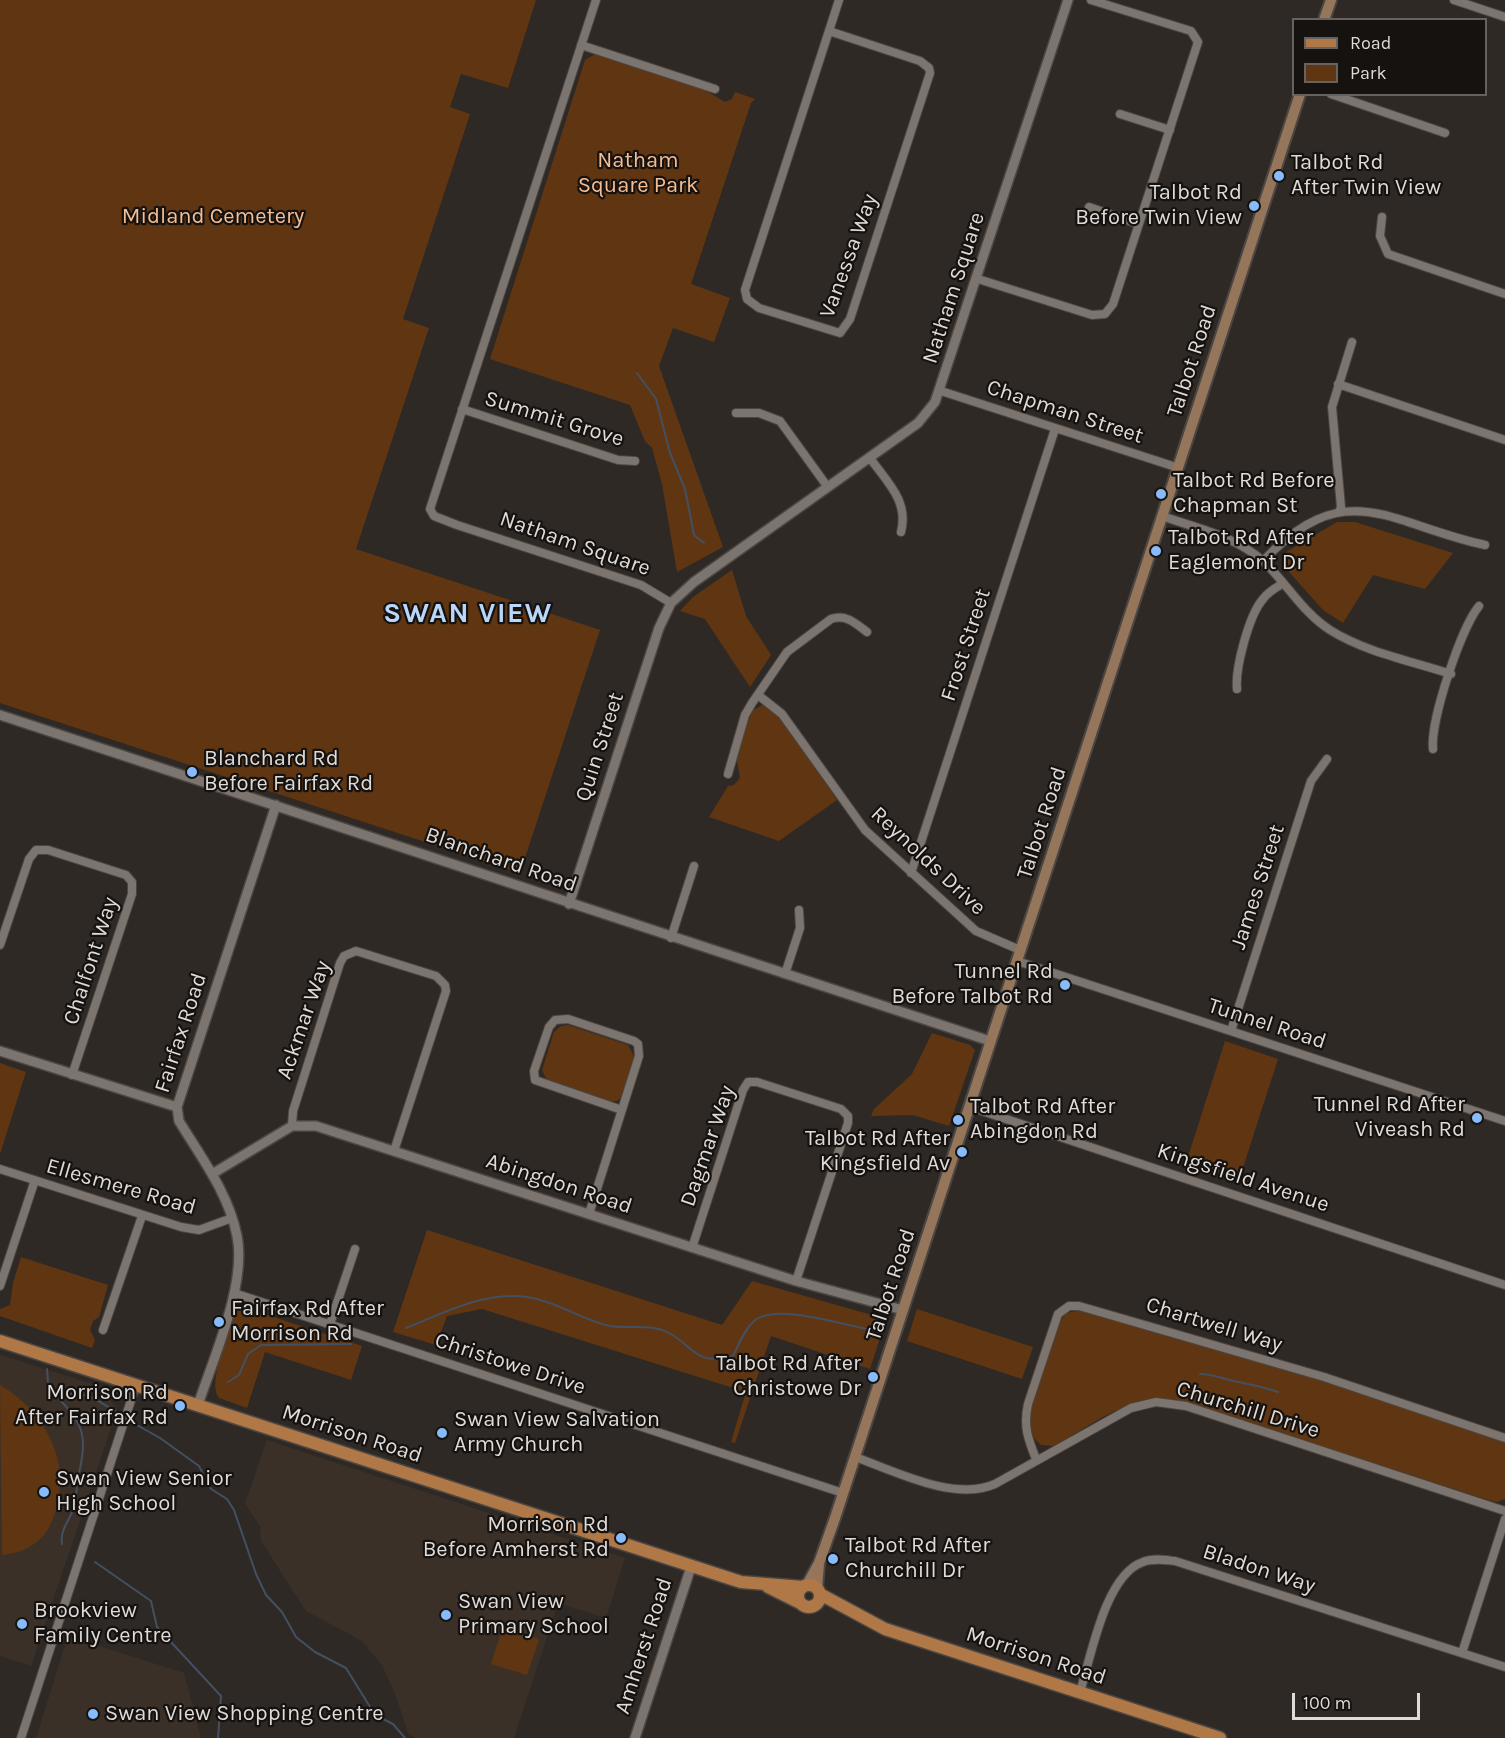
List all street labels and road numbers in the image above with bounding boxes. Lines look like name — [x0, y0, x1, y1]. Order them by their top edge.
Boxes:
street label: Vanessa Way — [814, 190, 884, 322]
street label: Natham Square — [917, 209, 991, 367]
street label: Talbot Road — [1161, 301, 1223, 421]
street label: Chapman Street — [983, 374, 1147, 450]
street label: Summit Grove — [481, 385, 627, 453]
street label: Natham Square — [496, 506, 654, 582]
street label: Frost Street — [935, 585, 997, 705]
street label: Quin Street — [570, 689, 630, 805]
street label: Talbot Road — [1011, 763, 1073, 883]
street label: Reynolds Drive — [865, 801, 991, 921]
street label: James Street — [1225, 821, 1291, 953]
street label: Blanchard Road — [422, 822, 580, 898]
street label: Chalfont Way — [58, 894, 124, 1028]
street label: Ackmar Way — [271, 957, 337, 1083]
street label: Fairfax Road — [149, 970, 213, 1096]
street label: Tunnel Road — [1205, 992, 1329, 1056]
street label: Dagmar Way — [675, 1082, 741, 1210]
street label: Kingsfield Avenue — [1154, 1138, 1332, 1218]
street label: Abingdon Road — [483, 1148, 635, 1220]
street label: Ellesmere Road — [43, 1153, 199, 1221]
street label: Talbot Road — [860, 1225, 922, 1345]
street label: Chartwell Way — [1143, 1292, 1285, 1358]
street label: Christowe Drive — [431, 1327, 589, 1401]
street label: Churchill Drive — [1173, 1376, 1323, 1444]
street label: Morrison Road — [279, 1399, 425, 1469]
street label: Bladon Way — [1199, 1538, 1319, 1600]
street label: Amherst Road — [610, 1575, 678, 1717]
street label: Morrison Road — [963, 1621, 1109, 1691]

